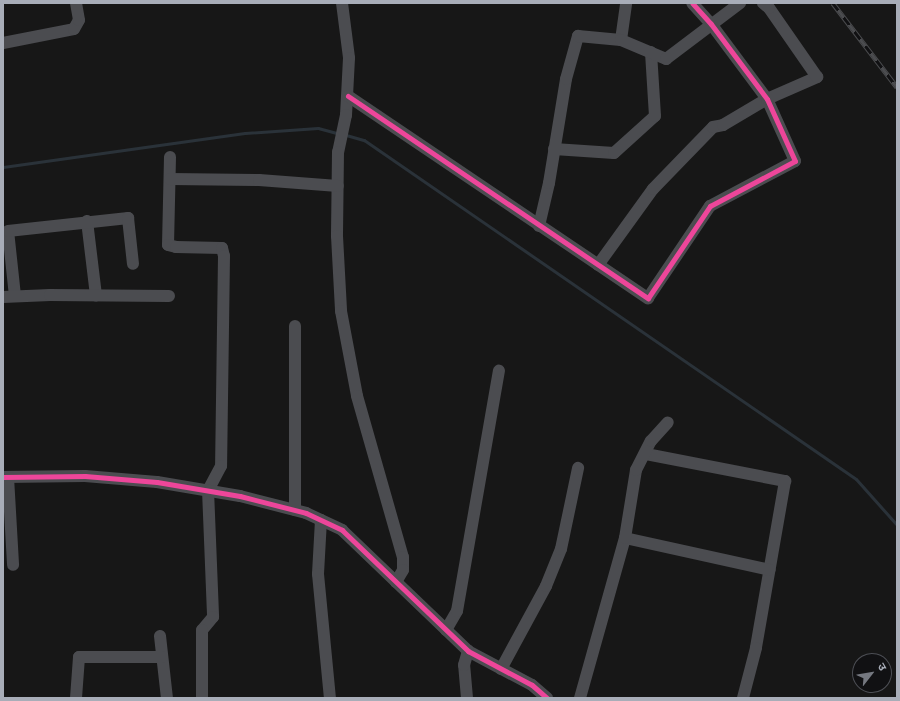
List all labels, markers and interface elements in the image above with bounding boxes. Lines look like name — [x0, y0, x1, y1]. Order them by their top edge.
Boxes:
north arrow — [852, 653, 892, 693]
text: उ — [875, 661, 889, 673]

